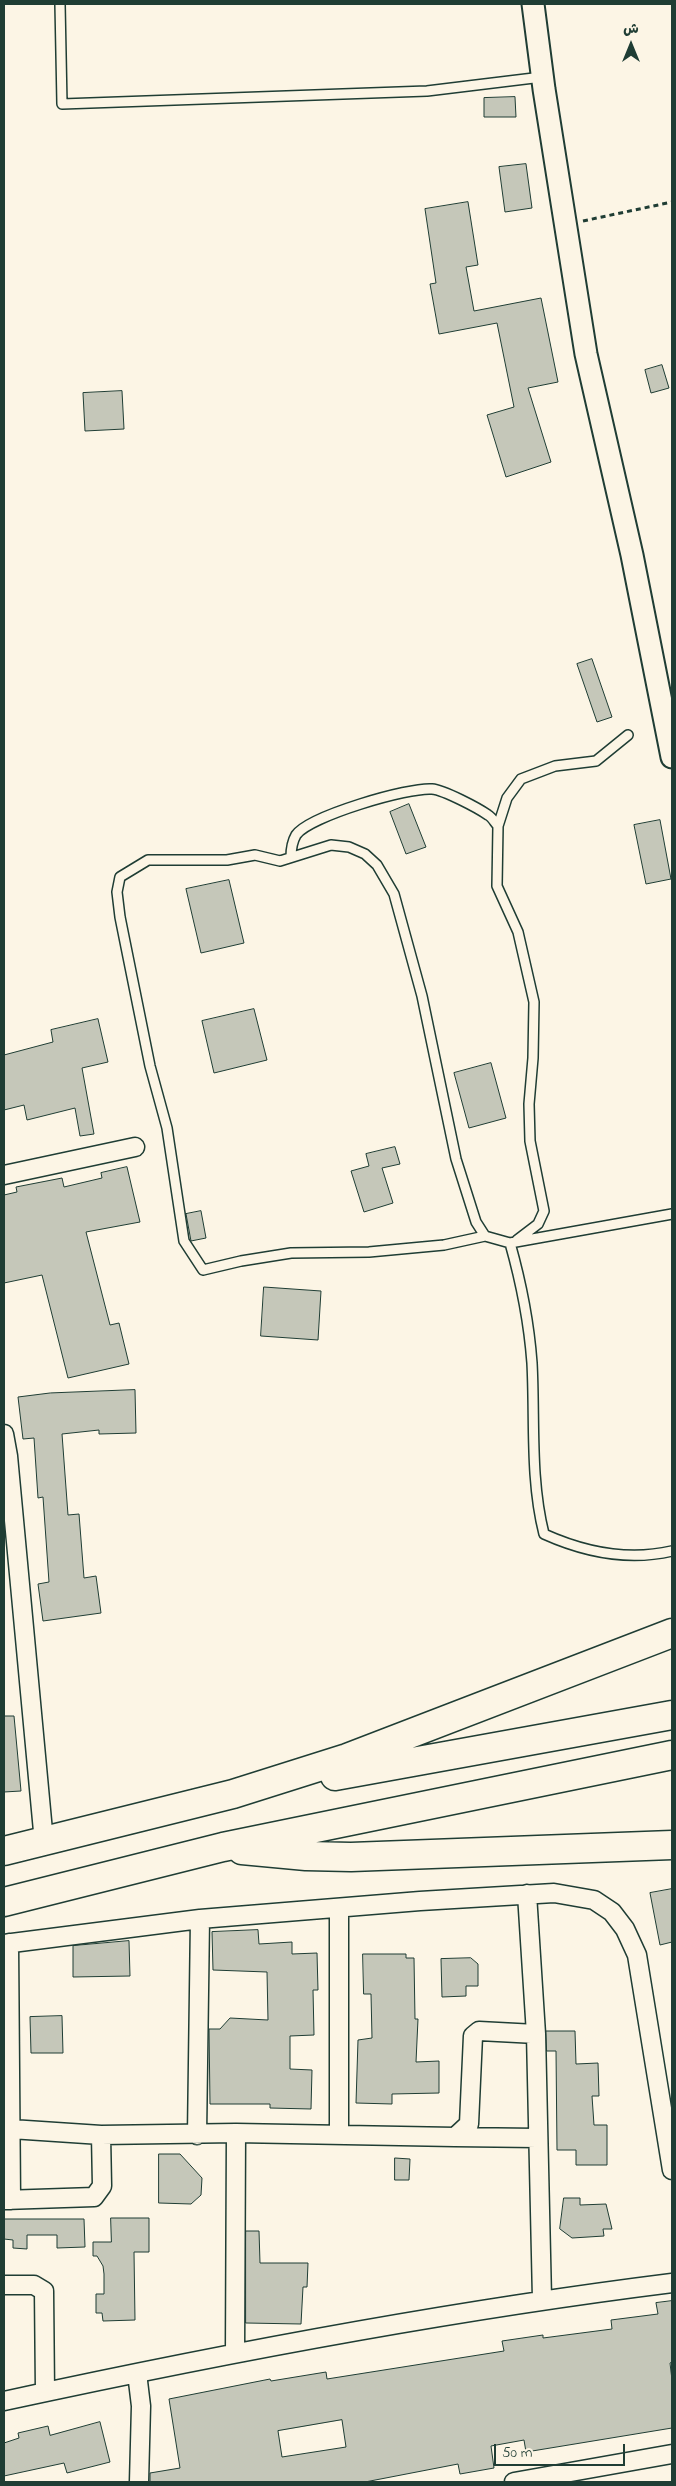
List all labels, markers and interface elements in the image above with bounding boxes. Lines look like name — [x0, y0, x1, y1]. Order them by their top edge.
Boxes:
text: ش — [623, 19, 639, 40]
north arrow — [606, 20, 656, 70]
scale bar — [496, 2434, 627, 2466]
text: 50 m — [502, 2442, 532, 2464]

